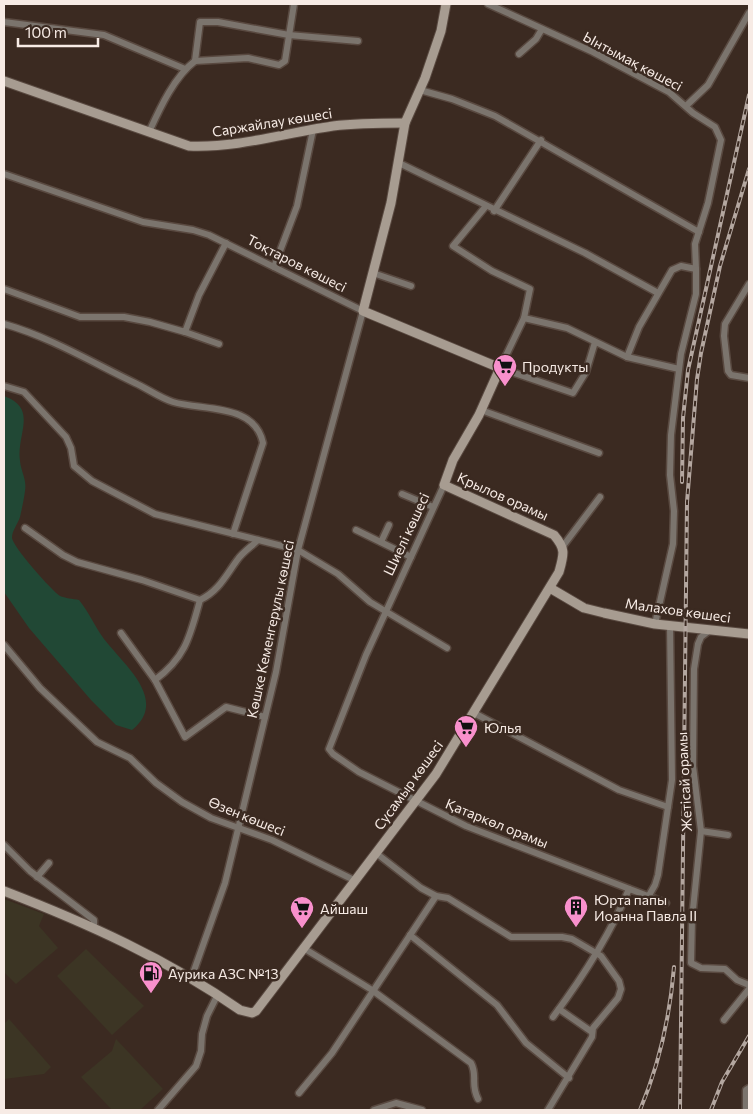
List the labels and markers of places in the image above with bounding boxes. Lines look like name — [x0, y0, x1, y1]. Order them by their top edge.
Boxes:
supermarket icon: Продукты — [492, 353, 518, 387]
place label: Продукты — [522, 358, 588, 375]
supermarket icon: Юлья — [453, 714, 479, 748]
place label: Юлья — [484, 719, 522, 736]
place label: Юрта папы Иоанна Павла II — [594, 891, 697, 924]
building icon: Юрта папы Иоанна Павла II — [563, 894, 589, 928]
supermarket icon: Айшаш — [289, 895, 315, 929]
place label: Айшаш — [320, 900, 368, 917]
fuel station icon: Аурика АЗС №13 — [138, 960, 164, 994]
place label: Аурика АЗС №13 — [168, 965, 278, 982]

